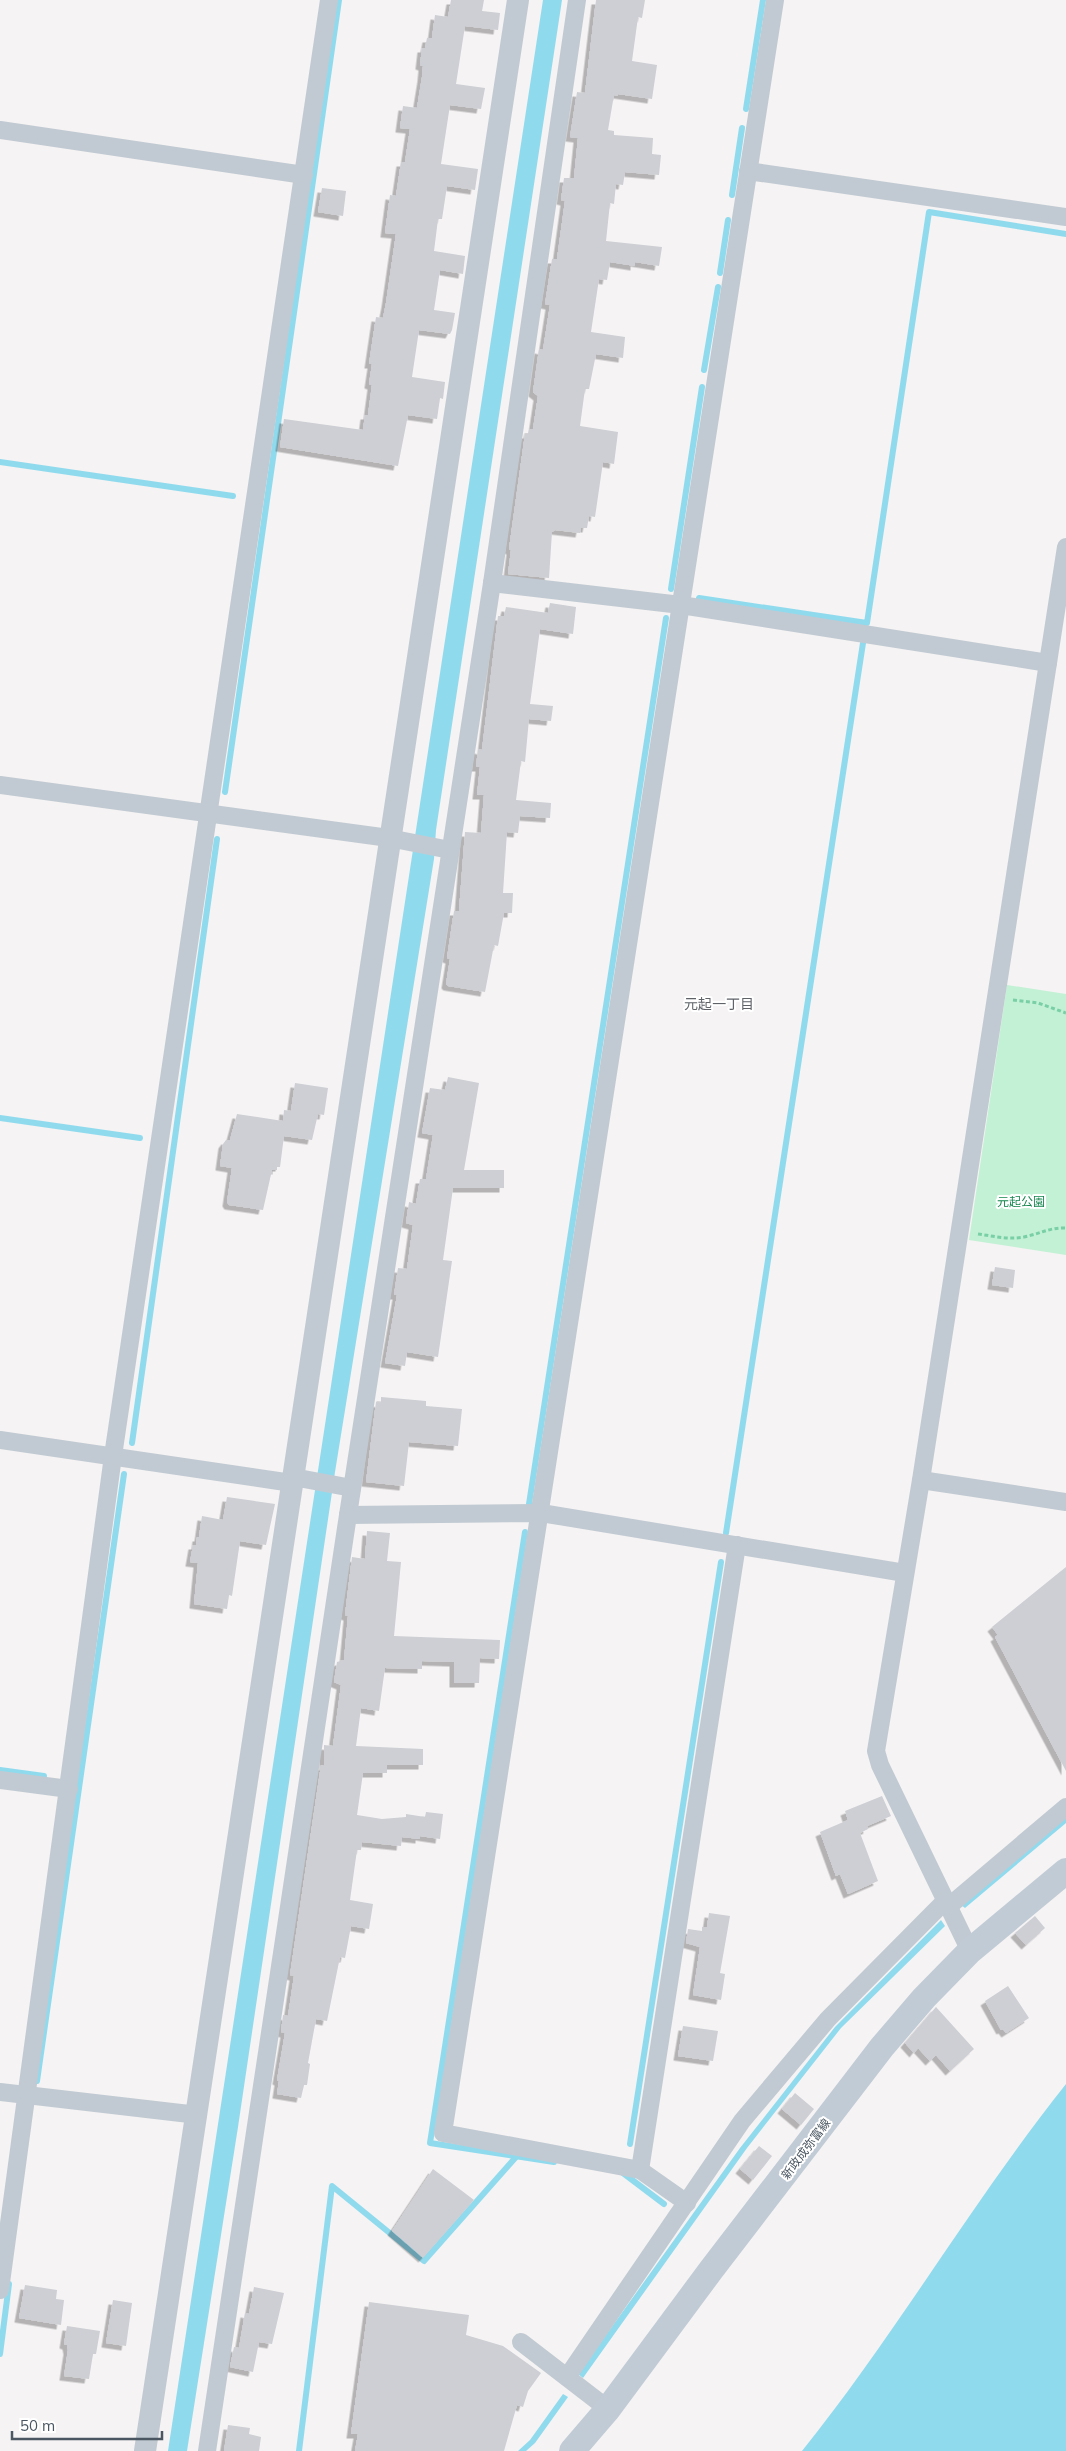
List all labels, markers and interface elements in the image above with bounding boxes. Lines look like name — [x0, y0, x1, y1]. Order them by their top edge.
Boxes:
district label: 元起一丁目 — [684, 995, 754, 1013]
park label: 元起公園 — [997, 1194, 1045, 1209]
street label: 新政成弥富線 — [778, 2115, 833, 2182]
scale bar — [12, 2408, 162, 2440]
text: 50 m — [20, 2416, 55, 2435]

